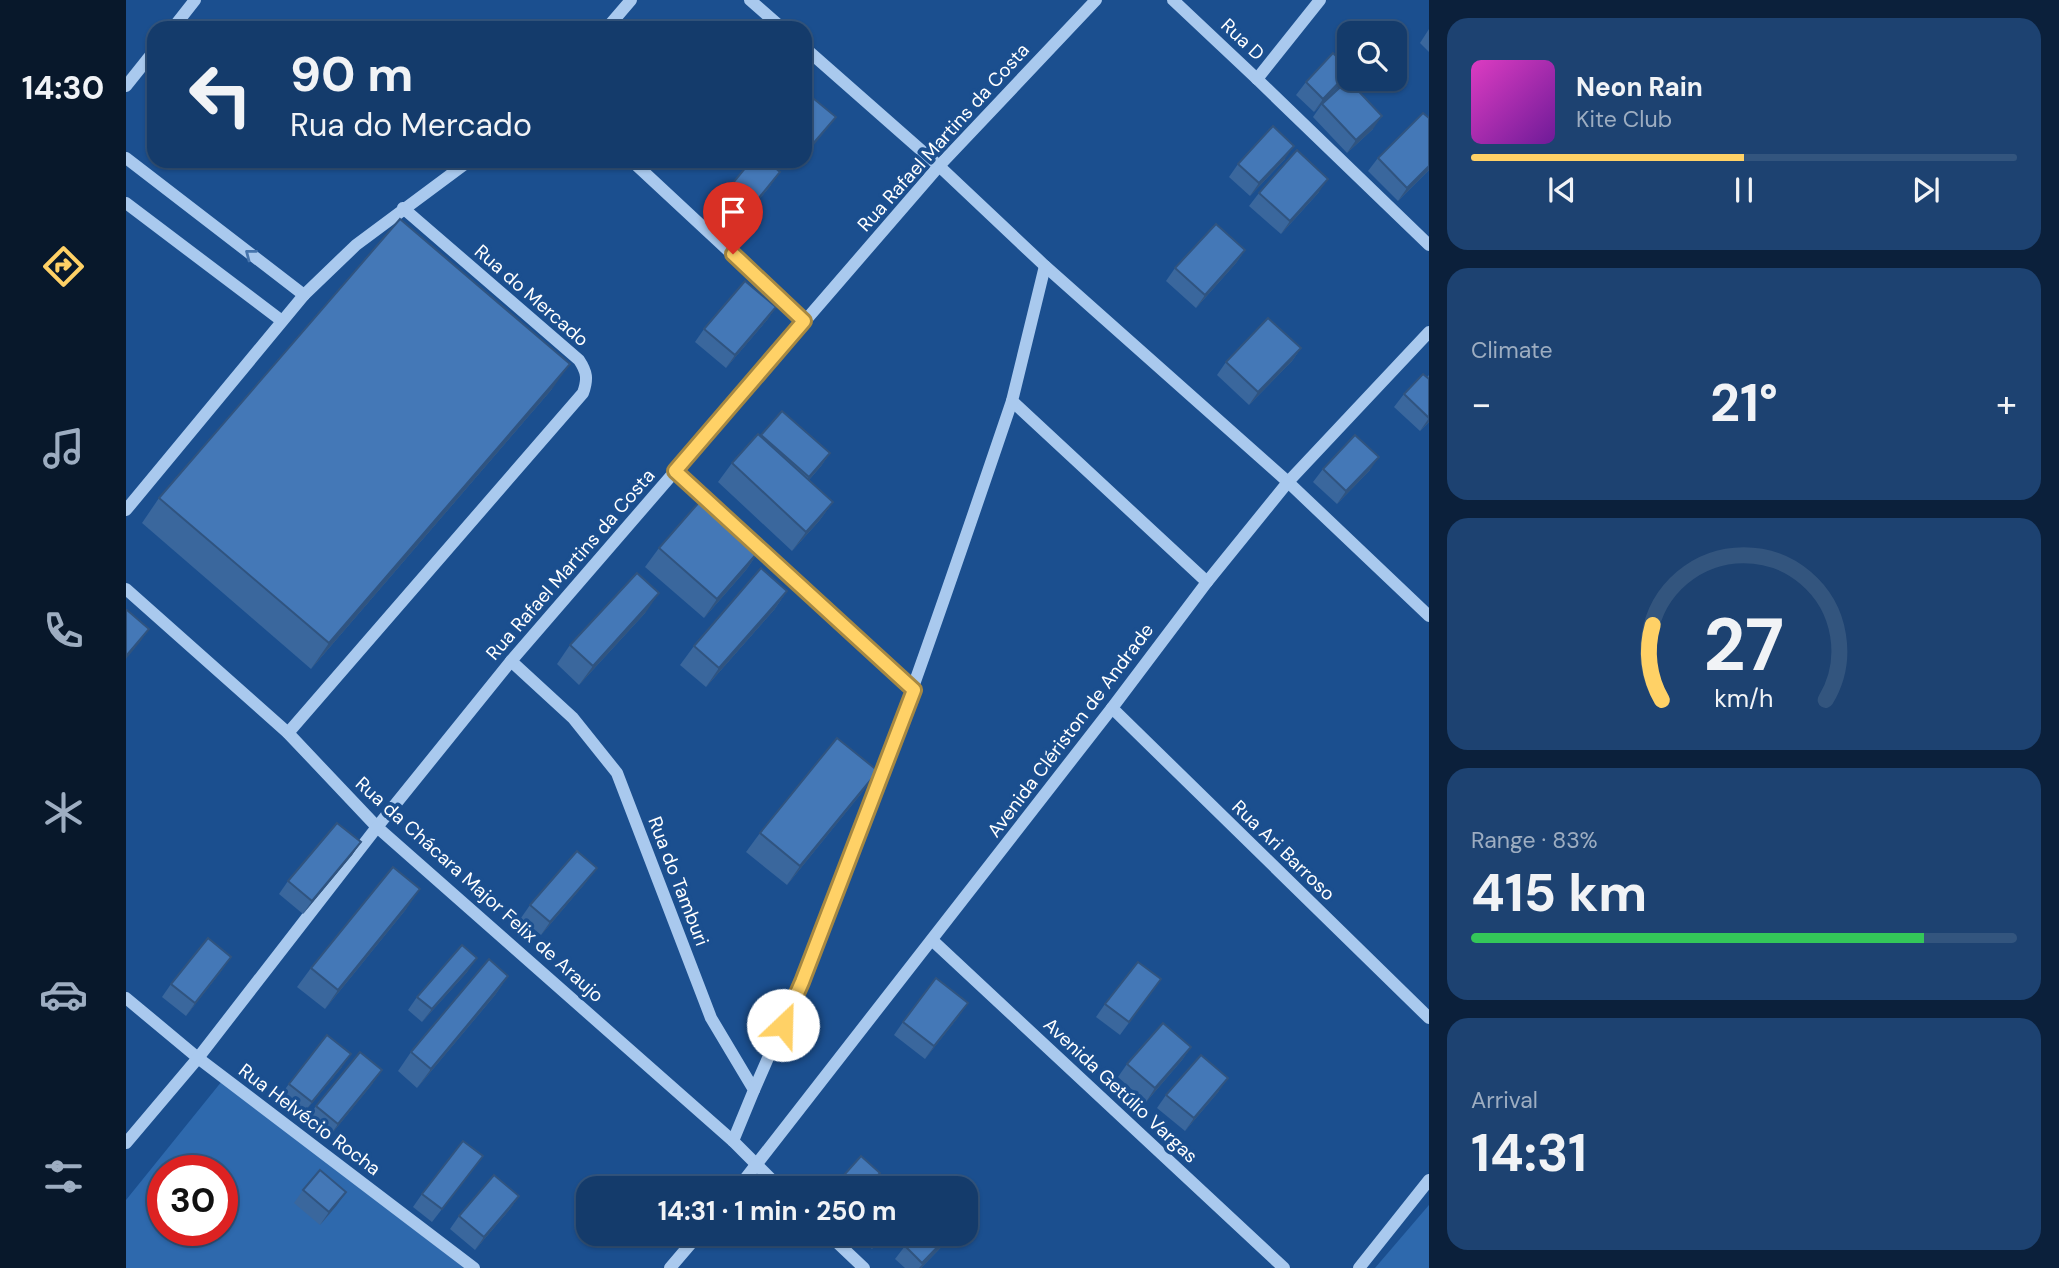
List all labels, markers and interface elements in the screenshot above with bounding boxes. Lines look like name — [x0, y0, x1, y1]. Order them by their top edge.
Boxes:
street label: Rua D — [1216, 13, 1270, 66]
map controls — [1337, 21, 1407, 91]
button: search — [1337, 21, 1407, 91]
street label: Rua Rafael Martins da Costa — [852, 38, 1035, 237]
text: 90 m — [290, 42, 413, 106]
icon: left — [175, 49, 266, 140]
text: 14:30 — [22, 67, 104, 109]
text: Neon Rain — [1576, 70, 1703, 104]
text: Rua do Mercado — [290, 104, 532, 146]
text: Kite Club — [1576, 104, 1672, 134]
icon: previous — [1543, 171, 1581, 209]
icon: pause — [1725, 171, 1763, 209]
icon: next — [1907, 171, 1945, 209]
pin — [703, 182, 763, 254]
icon: arrive — [714, 193, 752, 231]
street label: Rua do Mercado — [469, 239, 594, 352]
icon: directions — [39, 242, 88, 291]
one-way arrow — [245, 249, 258, 262]
text: Climate — [1471, 335, 1553, 365]
text: 21° — [1710, 369, 1778, 437]
text: − — [1471, 379, 1492, 429]
text: + — [1996, 379, 2017, 429]
icon: music — [39, 424, 88, 473]
street label: Rua Rafael Martins da Costa — [480, 464, 660, 665]
text: 27 — [1704, 598, 1784, 693]
icon: phone — [39, 606, 88, 655]
street label: Avenida Clériston de Andrade — [982, 618, 1159, 842]
text: km/h — [1714, 682, 1774, 715]
street label: Rua da Chácara Major Felix de Araujo — [350, 771, 609, 1008]
icon: climate — [39, 788, 88, 837]
street label: Rua Ari Barroso — [1227, 795, 1341, 906]
street label: Rua do Tamburi — [642, 813, 715, 949]
text: Range · 83% — [1471, 825, 1598, 855]
text: 415 km — [1471, 859, 1647, 927]
icon: car — [39, 970, 88, 1019]
position arrow — [746, 988, 820, 1062]
street label: Avenida Getúlio Vargas — [1038, 1012, 1203, 1169]
street label: Rua Helvécio Rocha — [234, 1058, 386, 1181]
text: Arrival — [1471, 1085, 1538, 1115]
text: 14:31 — [1471, 1119, 1587, 1187]
icon: filters — [39, 1152, 88, 1201]
speed limit sign: 30 — [147, 1155, 238, 1246]
text: 14:31 · 1 min · 250 m — [658, 1194, 896, 1228]

